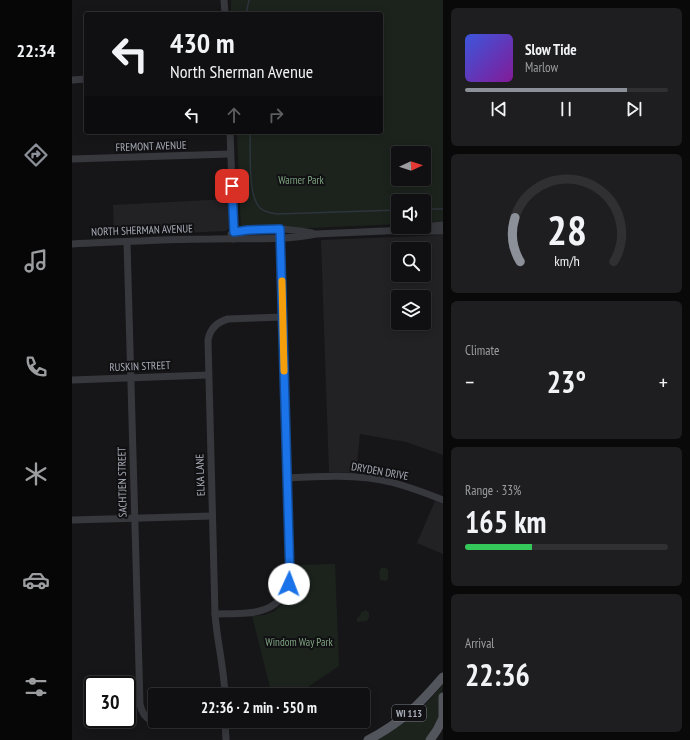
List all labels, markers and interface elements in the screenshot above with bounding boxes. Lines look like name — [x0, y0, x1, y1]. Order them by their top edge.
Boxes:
text: 430 m — [170, 24, 234, 61]
icon: left — [104, 28, 156, 80]
text: 22:34 — [17, 39, 55, 62]
text: Slow Tide — [525, 40, 577, 59]
text: Marlow — [525, 59, 558, 76]
text: North Sherman Avenue — [170, 60, 313, 83]
icon: previous — [488, 98, 510, 120]
icon: pause — [555, 98, 577, 120]
icon: next — [623, 98, 645, 120]
icon: left — [181, 104, 203, 126]
icon: ahead — [223, 104, 245, 126]
icon: right — [265, 104, 287, 126]
street label: FREMONT AVENUE — [115, 138, 187, 154]
icon: directions — [22, 141, 50, 169]
north arrow — [391, 146, 431, 186]
map controls — [391, 146, 431, 330]
pin — [215, 169, 249, 203]
park label: Warner Park — [278, 173, 324, 187]
icon: arrive — [221, 175, 243, 197]
button: sound — [391, 194, 431, 234]
text: 28 — [547, 202, 586, 255]
street label: NORTH SHERMAN AVENUE — [91, 221, 193, 239]
button: search — [391, 242, 431, 282]
icon: music — [22, 247, 50, 275]
text: km/h — [554, 250, 579, 269]
button: layers — [391, 290, 431, 330]
text: Climate — [465, 342, 499, 359]
icon: phone — [22, 353, 50, 381]
street label: RUSKIN STREET — [109, 358, 171, 374]
text: 23° — [547, 362, 586, 401]
text: − — [465, 368, 474, 396]
text: + — [659, 368, 668, 396]
street label: SACHTJEN STREET — [114, 447, 130, 517]
street label: ELKA LANE — [192, 453, 208, 496]
street label: DRYDEN DRIVE — [350, 459, 410, 483]
icon: climate — [22, 460, 50, 488]
text: Range · 33% — [465, 482, 521, 499]
text: 165 km — [465, 502, 546, 541]
position arrow — [268, 563, 310, 605]
icon: car — [22, 566, 50, 594]
park label: Windom Way Park — [265, 635, 333, 649]
text: Arrival — [465, 635, 494, 652]
text: 22:36 — [465, 655, 530, 694]
icon: filters — [22, 673, 50, 701]
speed limit sign: 30 — [84, 676, 136, 728]
text: 22:36 · 2 min · 550 m — [201, 698, 317, 717]
road number: WI 113 — [392, 705, 426, 721]

